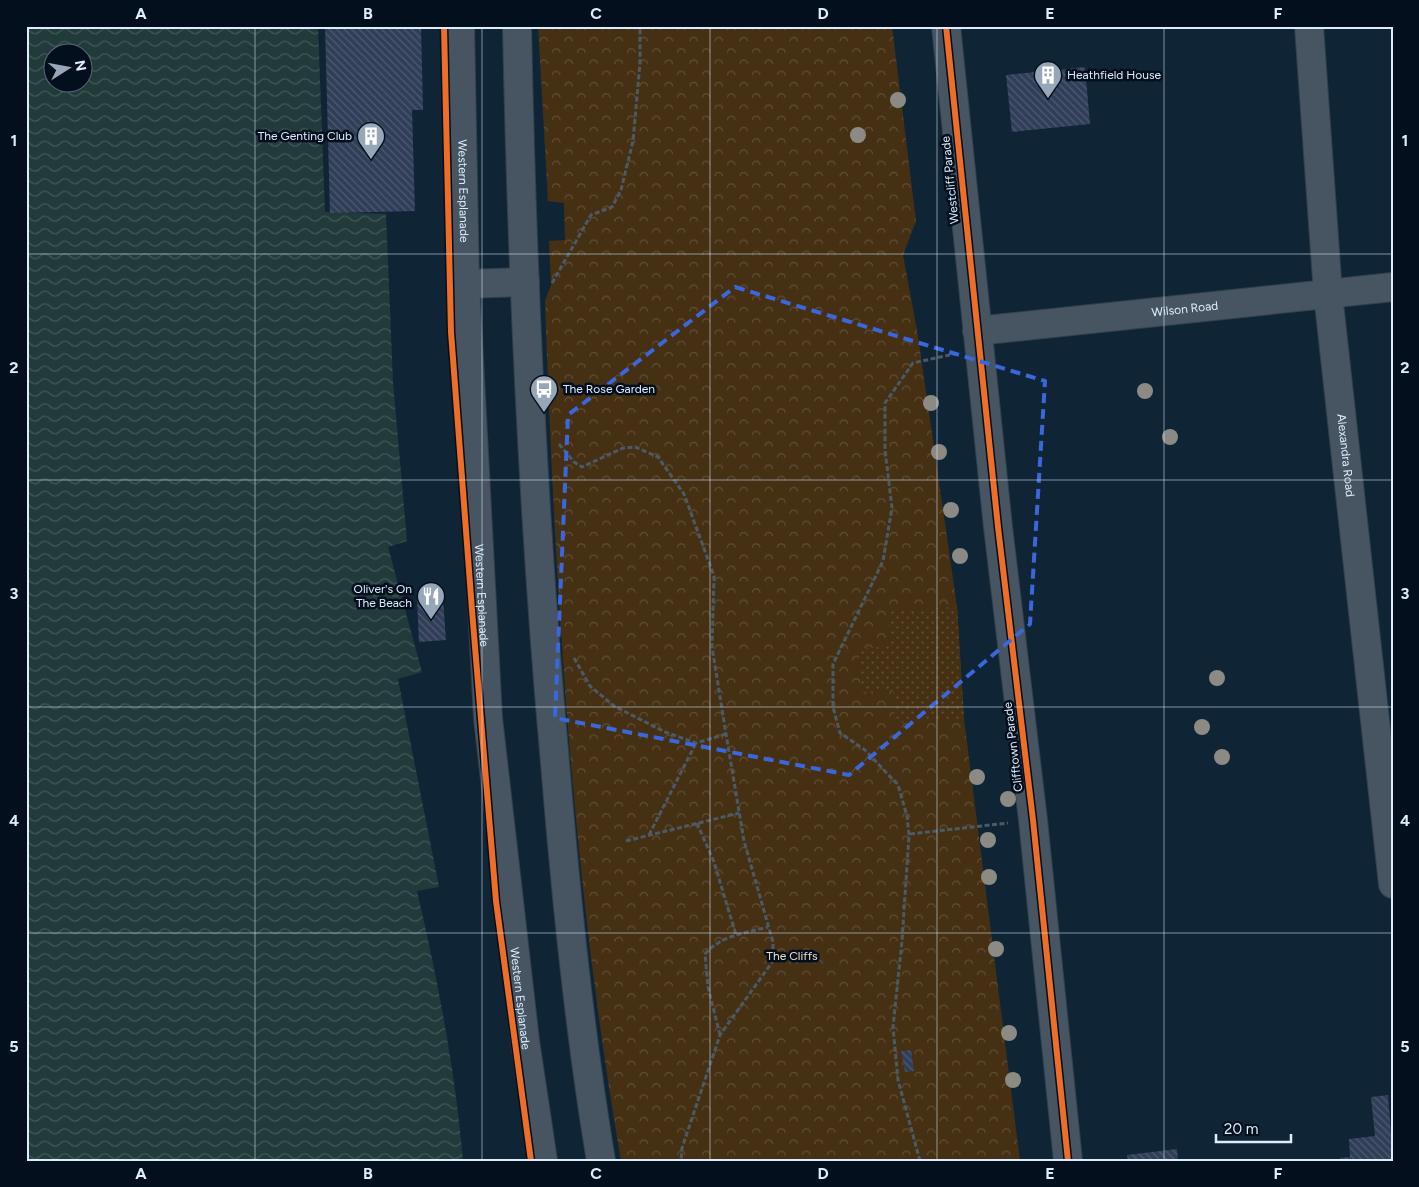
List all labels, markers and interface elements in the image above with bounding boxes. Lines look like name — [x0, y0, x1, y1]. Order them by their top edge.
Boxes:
text: A — [135, 4, 147, 23]
text: B — [363, 4, 373, 23]
text: C — [590, 4, 602, 23]
text: D — [817, 4, 829, 23]
text: E — [1045, 4, 1055, 23]
text: F — [1274, 4, 1283, 23]
north arrow — [42, 42, 92, 92]
text: N — [71, 59, 90, 73]
building icon: Heathfield House — [1033, 60, 1063, 99]
place label: Heathfield House — [1067, 68, 1162, 82]
building icon: The Genting Club — [356, 121, 386, 160]
place label: The Genting Club — [258, 129, 352, 143]
text: 1 — [11, 131, 17, 150]
text: 1 — [1402, 131, 1408, 150]
street label: Westcliff Parade — [938, 135, 962, 225]
street label: Western Esplanade — [455, 139, 471, 243]
street label: Wilson Road — [1151, 299, 1219, 319]
text: 2 — [9, 358, 19, 377]
text: 2 — [1400, 358, 1410, 377]
bus stop icon: The Rose Garden — [529, 374, 559, 413]
place label: The Rose Garden — [563, 382, 655, 396]
street label: Alexandra Road — [1334, 413, 1357, 498]
street label: Western Esplanade — [472, 544, 491, 648]
restaurant icon: Oliver's On The Beach — [416, 581, 446, 620]
place label: Oliver's On The Beach — [354, 582, 412, 610]
text: 3 — [10, 584, 19, 603]
text: 3 — [1401, 584, 1410, 603]
street label: Clifftown Parade — [1001, 701, 1025, 793]
text: 4 — [9, 811, 19, 830]
text: 4 — [1400, 811, 1410, 830]
street label: Western Esplanade — [507, 947, 533, 1051]
park label: The Cliffs — [766, 949, 818, 963]
text: 5 — [9, 1037, 19, 1056]
text: 5 — [1400, 1037, 1410, 1056]
scale bar — [1216, 1112, 1292, 1144]
text: 20 m — [1224, 1120, 1258, 1138]
text: A — [135, 1164, 147, 1183]
text: B — [363, 1164, 373, 1183]
text: C — [590, 1164, 602, 1183]
text: D — [817, 1164, 829, 1183]
text: E — [1045, 1164, 1055, 1183]
text: F — [1274, 1164, 1283, 1183]

